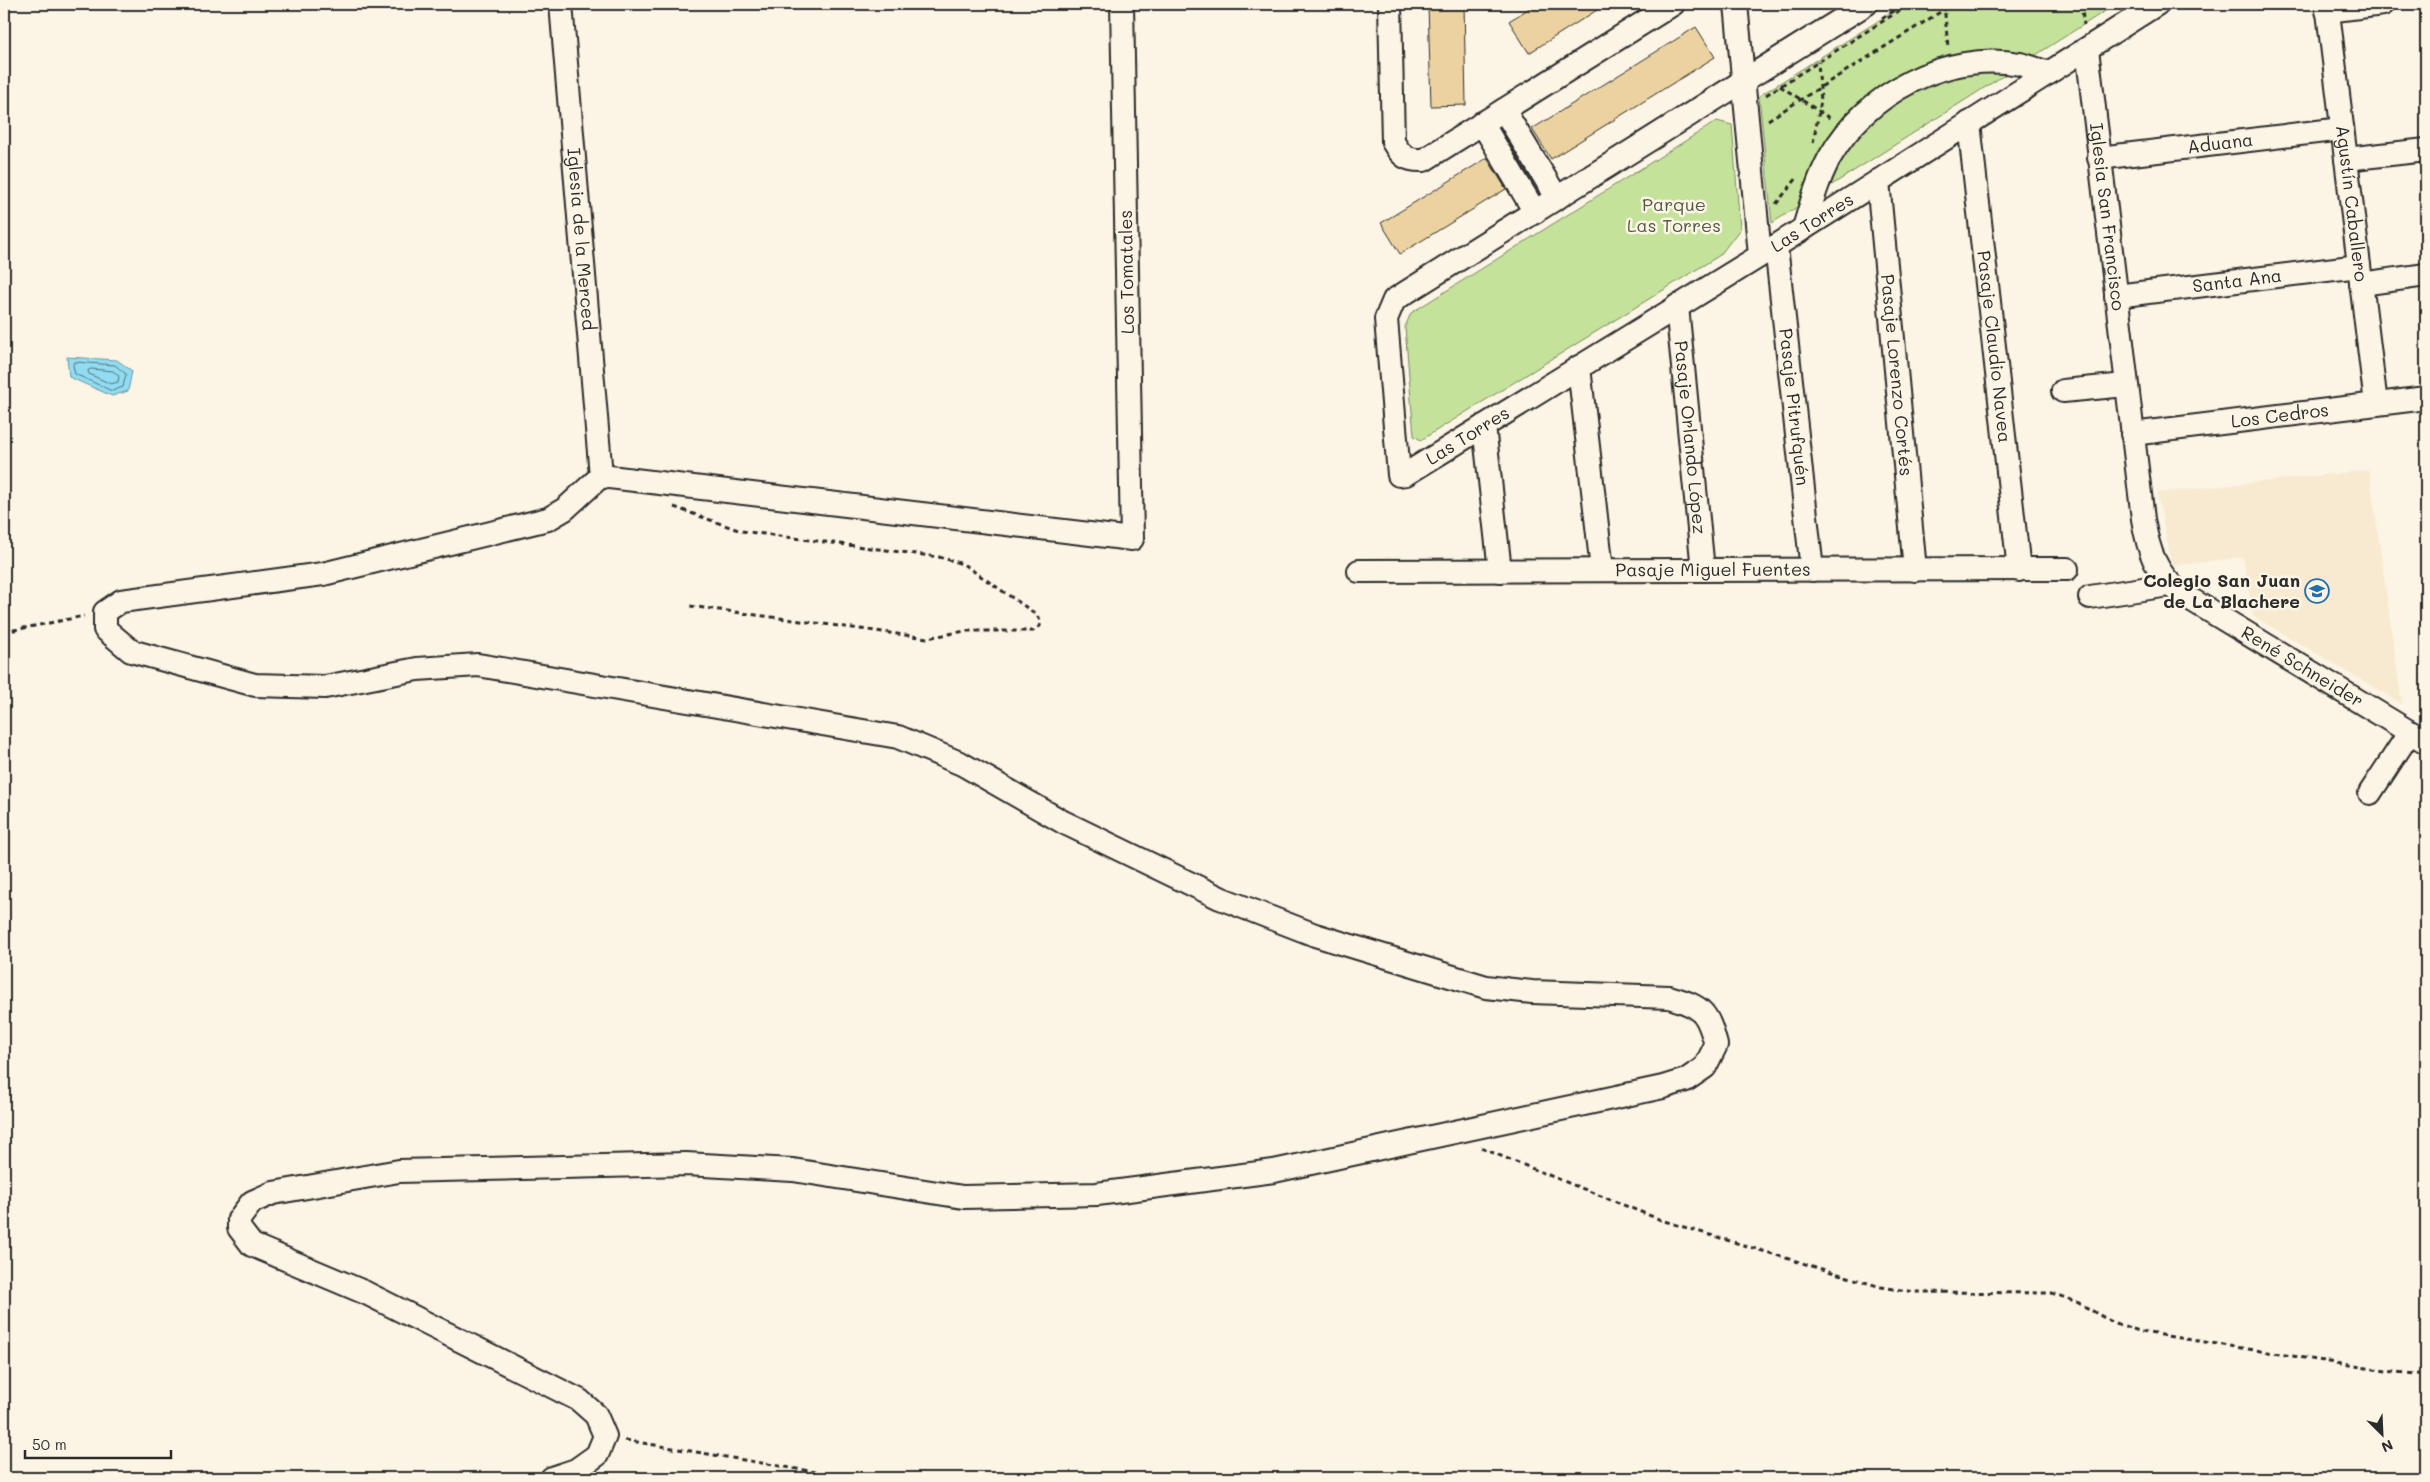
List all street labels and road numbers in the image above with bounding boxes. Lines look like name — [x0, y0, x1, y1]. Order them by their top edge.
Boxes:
street label: Iglesia San Francisco — [2085, 122, 2131, 312]
street label: Agustín Caballero — [2331, 124, 2374, 283]
street label: Aduana — [2186, 127, 2254, 158]
street label: Iglesia de la Merced — [562, 147, 602, 331]
street label: Las Torres — [1766, 187, 1858, 257]
street label: Los Tomatales — [1113, 210, 1139, 334]
street label: Pasaje Claudio Navea — [1972, 249, 2018, 444]
street label: Santa Ana — [2191, 263, 2283, 297]
street label: Pasaje Lorenzo Cortés — [1876, 273, 1919, 477]
street label: Pasaje Pitrufquén — [1774, 327, 1816, 487]
street label: Pasaje Orlando López — [1669, 339, 1712, 535]
street label: Los Cedros — [2229, 397, 2330, 433]
street label: Las Torres — [1421, 400, 1514, 470]
street label: Pasaje Miguel Fuentes — [1615, 557, 1811, 581]
street label: René Schneider — [2237, 620, 2368, 712]

